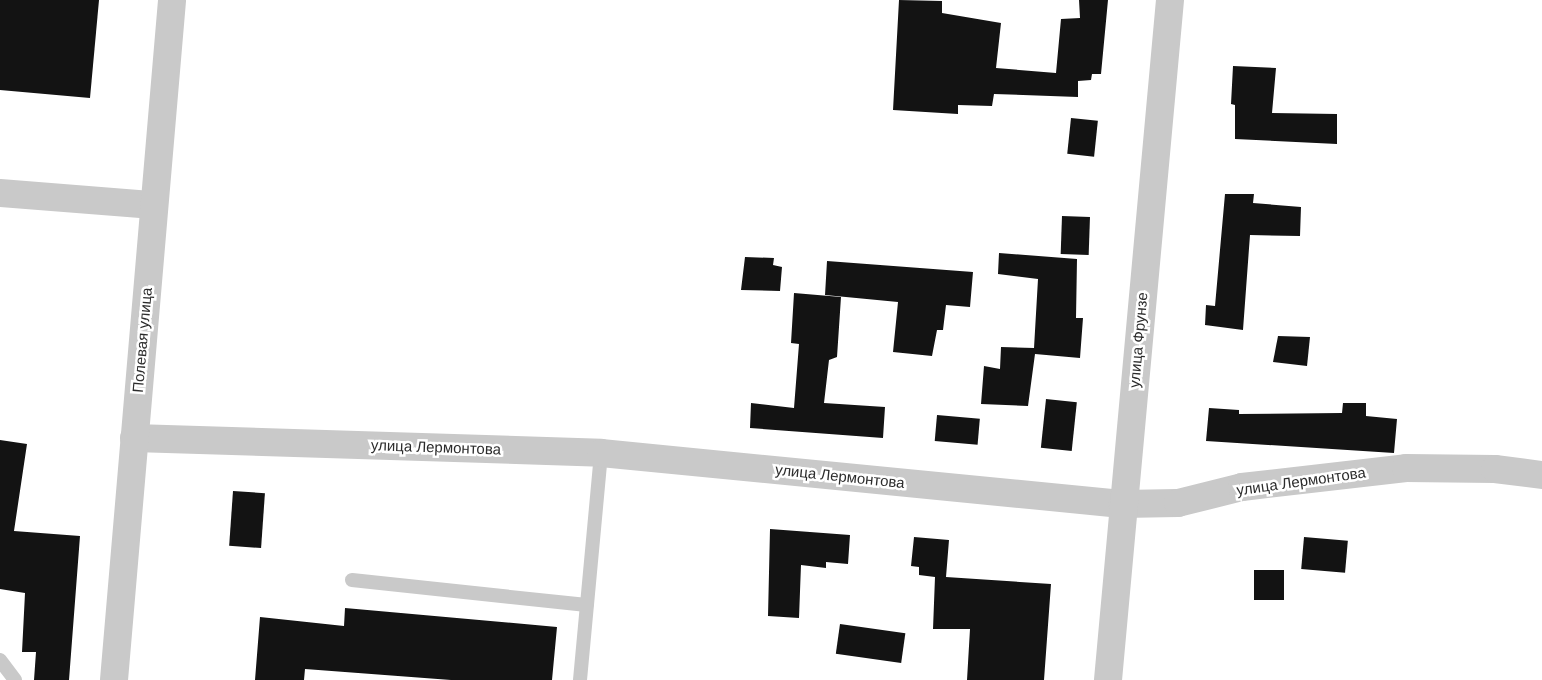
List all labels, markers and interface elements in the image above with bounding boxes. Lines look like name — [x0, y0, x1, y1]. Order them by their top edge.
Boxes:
street label: Полевая улица — [128, 287, 156, 393]
street label: улица Фрунзе — [1125, 291, 1151, 389]
street label: улица Лермонтова — [371, 436, 501, 458]
street label: улица Лермонтова — [774, 460, 906, 492]
street label: улица Лермонтова — [1235, 463, 1367, 499]

